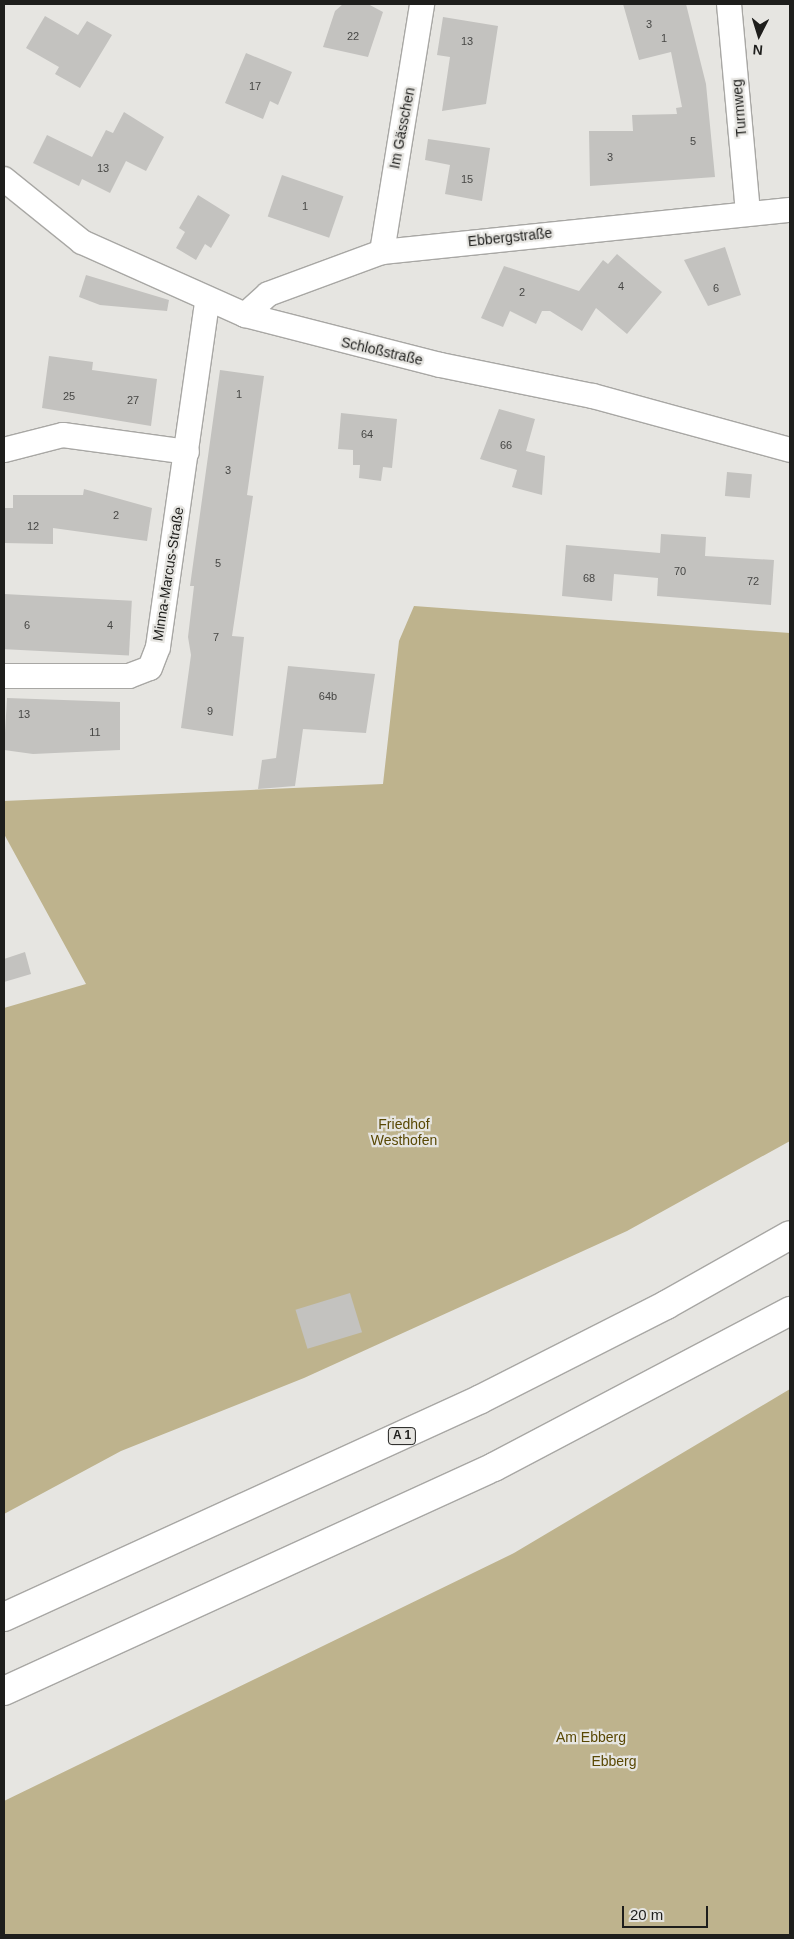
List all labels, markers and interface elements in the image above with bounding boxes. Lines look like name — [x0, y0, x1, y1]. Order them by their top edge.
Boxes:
north arrow — [734, 10, 784, 60]
house number: 3 — [646, 17, 652, 31]
house number: 22 — [347, 29, 359, 43]
house number: 1 — [661, 31, 667, 45]
house number: 13 — [461, 34, 473, 48]
text: N — [752, 42, 763, 58]
street label: Turmweg — [728, 78, 750, 138]
house number: 17 — [249, 79, 261, 93]
street label: Im Gässchen — [386, 86, 418, 170]
house number: 5 — [690, 134, 696, 148]
house number: 3 — [607, 150, 613, 164]
house number: 13 — [97, 161, 109, 175]
house number: 15 — [461, 172, 473, 186]
house number: 1 — [302, 199, 308, 213]
street label: Ebbergstraße — [467, 224, 553, 250]
house number: 4 — [618, 279, 624, 293]
house number: 6 — [713, 281, 719, 295]
house number: 2 — [519, 285, 525, 299]
street label: Schloßstraße — [340, 333, 424, 369]
house number: 1 — [236, 387, 242, 401]
house number: 25 — [63, 389, 75, 403]
house number: 27 — [127, 393, 139, 407]
house number: 64 — [361, 427, 373, 441]
house number: 66 — [500, 438, 512, 452]
house number: 3 — [225, 463, 231, 477]
street label: Minna-Marcus-Straße — [149, 506, 187, 642]
house number: 2 — [113, 508, 119, 522]
house number: 12 — [27, 519, 39, 533]
house number: 5 — [215, 556, 221, 570]
house number: 70 — [674, 564, 686, 578]
house number: 68 — [583, 571, 595, 585]
house number: 72 — [747, 574, 759, 588]
house number: 6 — [24, 618, 30, 632]
house number: 4 — [107, 618, 113, 632]
house number: 7 — [213, 630, 219, 644]
house number: 64b — [319, 689, 337, 703]
house number: 9 — [207, 704, 213, 718]
house number: 13 — [18, 707, 30, 721]
house number: 11 — [89, 725, 101, 739]
park label: Friedhof Westhofen — [371, 1116, 437, 1148]
road number: A 1 — [387, 1426, 417, 1445]
park label: Am Ebberg — [556, 1729, 626, 1745]
park label: Ebberg — [591, 1753, 637, 1769]
scale bar — [624, 1896, 710, 1928]
text: 20 m — [630, 1906, 663, 1923]

